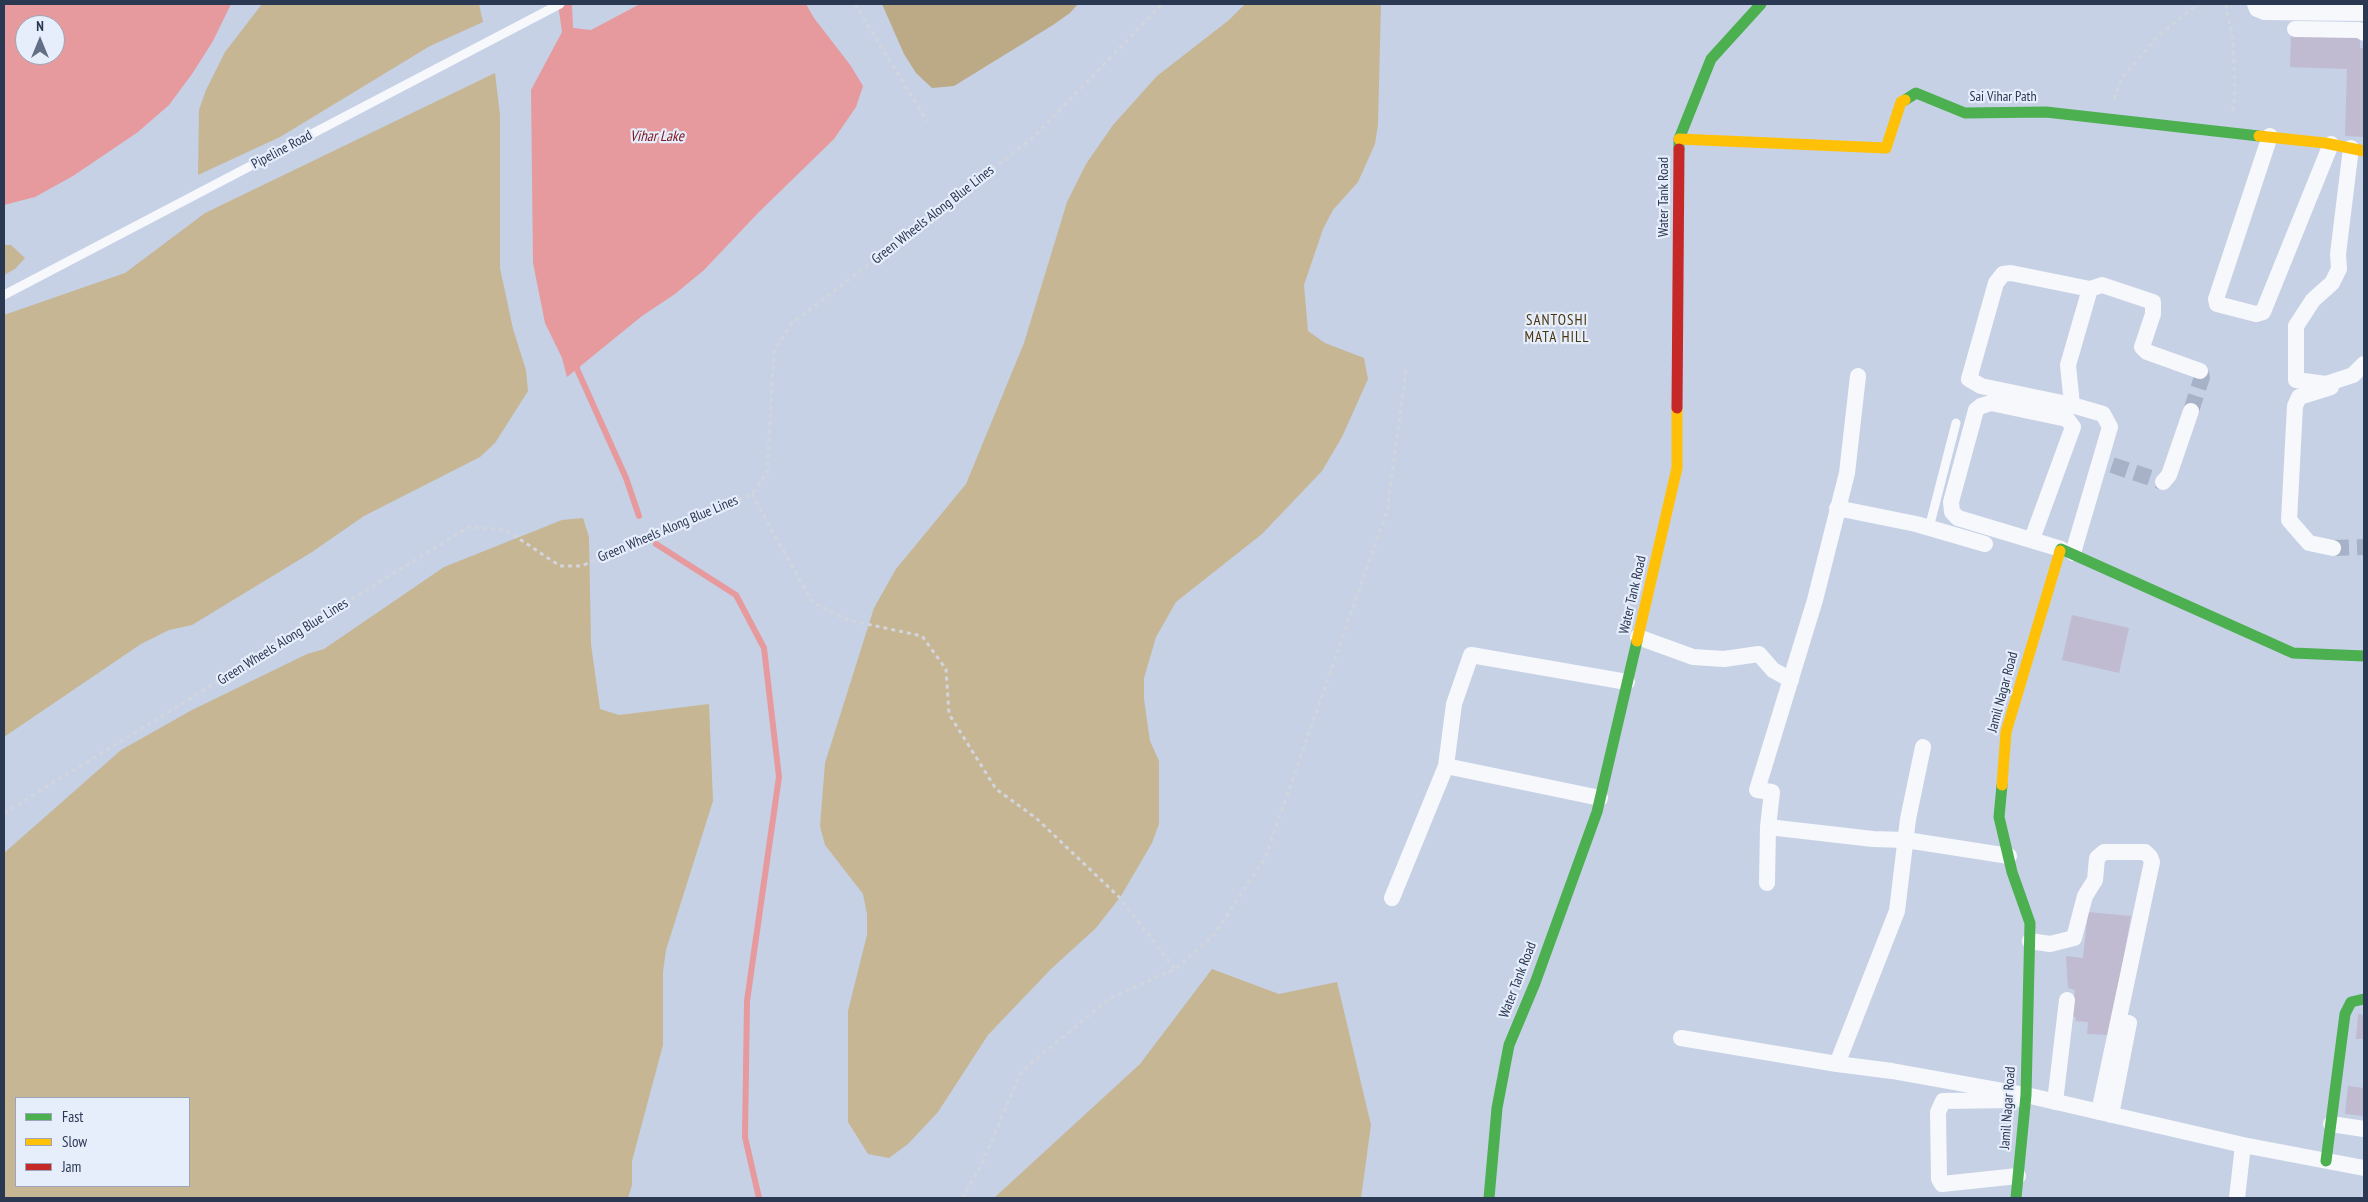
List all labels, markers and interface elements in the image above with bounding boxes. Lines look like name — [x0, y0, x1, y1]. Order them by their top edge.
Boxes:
north arrow — [15, 15, 65, 65]
text: N — [36, 17, 44, 35]
street label: Sai Vihar Path — [1969, 89, 2037, 105]
street label: Pipeline Road — [249, 127, 315, 173]
water label: Vihar Lake — [630, 128, 684, 146]
street label: Water Tank Road — [1656, 157, 1672, 237]
street label: Green Wheels Along Blue Lines — [869, 162, 997, 268]
district label: SANTOSHI MATA HILL — [1523, 312, 1591, 347]
street label: Green Wheels Along Blue Lines — [595, 492, 741, 566]
street label: Water Tank Road — [1616, 554, 1650, 636]
street label: Green Wheels Along Blue Lines — [215, 595, 351, 689]
street label: Jamil Nagar Road — [1984, 650, 2022, 734]
street label: Water Tank Road — [1496, 940, 1540, 1020]
street label: Jamil Nagar Road — [1997, 1066, 2019, 1150]
legend — [15, 1097, 190, 1187]
text: Fast — [62, 1107, 83, 1126]
text: Slow — [62, 1132, 87, 1151]
text: Jam — [62, 1157, 81, 1176]

